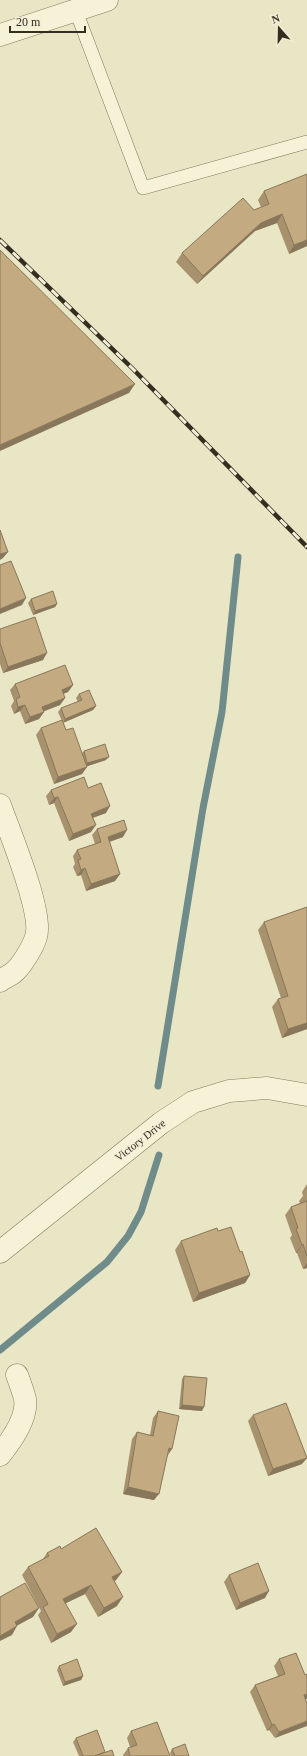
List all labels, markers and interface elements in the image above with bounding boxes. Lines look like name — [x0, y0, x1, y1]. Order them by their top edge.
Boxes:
scale bar — [10, 8, 85, 34]
north arrow — [259, 8, 299, 48]
text: N — [270, 12, 281, 26]
text: 20 m — [16, 15, 41, 29]
street label: Victory Drive — [112, 1117, 168, 1163]

